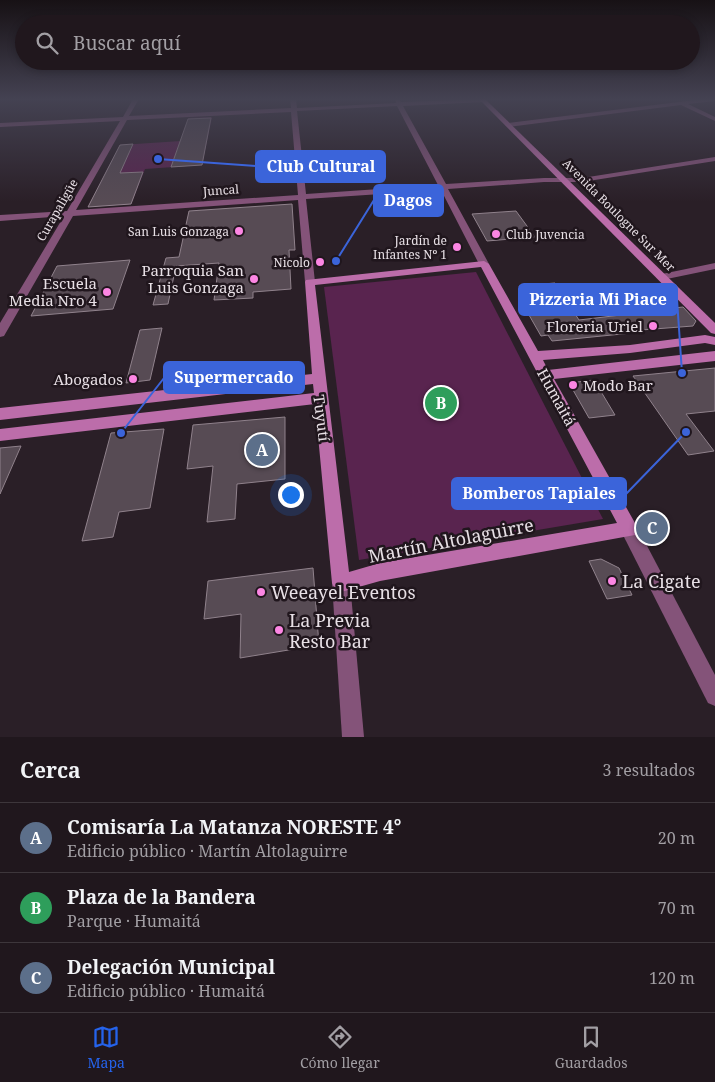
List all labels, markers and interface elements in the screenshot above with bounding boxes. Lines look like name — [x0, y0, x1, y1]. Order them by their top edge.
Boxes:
search box — [15, 15, 700, 70]
icon: search — [33, 29, 61, 57]
text: Buscar aquí — [73, 30, 181, 56]
callout: Club Cultural — [256, 151, 385, 182]
text: Club Cultural — [267, 155, 376, 177]
street label: Avenida Boulogne Sur Mer — [559, 155, 679, 275]
street label: Curapaligüe — [32, 176, 82, 244]
street label: Juncal — [201, 180, 240, 200]
callout: Dagos — [374, 185, 443, 216]
text: Dagos — [384, 189, 432, 211]
place label: San Luis Gonzaga — [128, 223, 229, 240]
marker: San Luis Gonzaga — [233, 225, 245, 237]
place label: Club Juvencia — [506, 226, 585, 243]
marker: Club Juvencia — [490, 228, 502, 240]
place label: Jardín de Infantes Nº 1 — [373, 232, 447, 263]
marker: Jardín de Infantes Nº 1 — [451, 241, 463, 253]
place label: Nicolo — [274, 254, 310, 271]
marker: Nicolo — [314, 256, 326, 268]
place label: Parroquia San Luis Gonzaga — [142, 260, 244, 297]
place label: Escuela Media Nro 4 — [9, 273, 98, 310]
marker: Parroquia San Luis Gonzaga — [248, 273, 260, 285]
callout: Pizzeria Mi Piace — [519, 284, 677, 315]
marker: Escuela Media Nro 4 — [101, 286, 113, 298]
text: Pizzeria Mi Piace — [529, 288, 667, 310]
place label: Floreria Uriel — [546, 316, 643, 336]
marker: Floreria Uriel — [647, 320, 659, 332]
callout: Supermercado — [164, 362, 304, 393]
street label: Humaitá — [533, 365, 581, 429]
text: Supermercado — [174, 366, 294, 388]
place label: Abogados — [53, 369, 123, 389]
marker: Abogados — [127, 373, 139, 385]
place label: Modo Bar — [583, 375, 653, 395]
marker: Modo Bar — [567, 379, 579, 391]
pin: B — [425, 384, 457, 422]
street label: Tuyutí — [309, 394, 335, 443]
pin: A — [246, 431, 278, 469]
callout: Bomberos Tapiales — [452, 478, 626, 509]
your location — [278, 482, 304, 508]
text: Bomberos Tapiales — [462, 482, 616, 504]
pin: C — [636, 509, 668, 547]
street label: Martín Altolaguirre — [366, 512, 536, 568]
place label: La Cigate — [622, 569, 701, 593]
marker: La Cigate — [606, 575, 618, 587]
place label: Weeayel Eventos — [271, 580, 416, 604]
marker: Weeayel Eventos — [255, 586, 267, 598]
place label: La Previa Resto Bar — [289, 608, 371, 653]
marker: La Previa Resto Bar — [273, 624, 285, 636]
text: Cerca — [20, 756, 81, 784]
text: 3 resultados — [603, 759, 695, 781]
text: Comisaría La Matanza NORESTE 4° — [67, 814, 401, 840]
text: A — [30, 827, 42, 849]
text: 20 m — [658, 827, 695, 849]
text: Edificio público · Martín Altolaguirre — [67, 840, 348, 862]
text: Plaza de la Bandera — [67, 884, 256, 910]
text: B — [31, 897, 41, 919]
text: 70 m — [658, 897, 695, 919]
text: Parque · Humaitá — [67, 910, 201, 932]
text: Delegación Municipal — [67, 954, 275, 980]
text: C — [31, 967, 41, 989]
text: 120 m — [649, 967, 695, 989]
text: Edificio público · Humaitá — [67, 980, 265, 1002]
tab: Mapa — [87, 1023, 125, 1072]
tab: Cómo llegar — [300, 1023, 380, 1072]
tab: Guardados — [555, 1023, 628, 1072]

